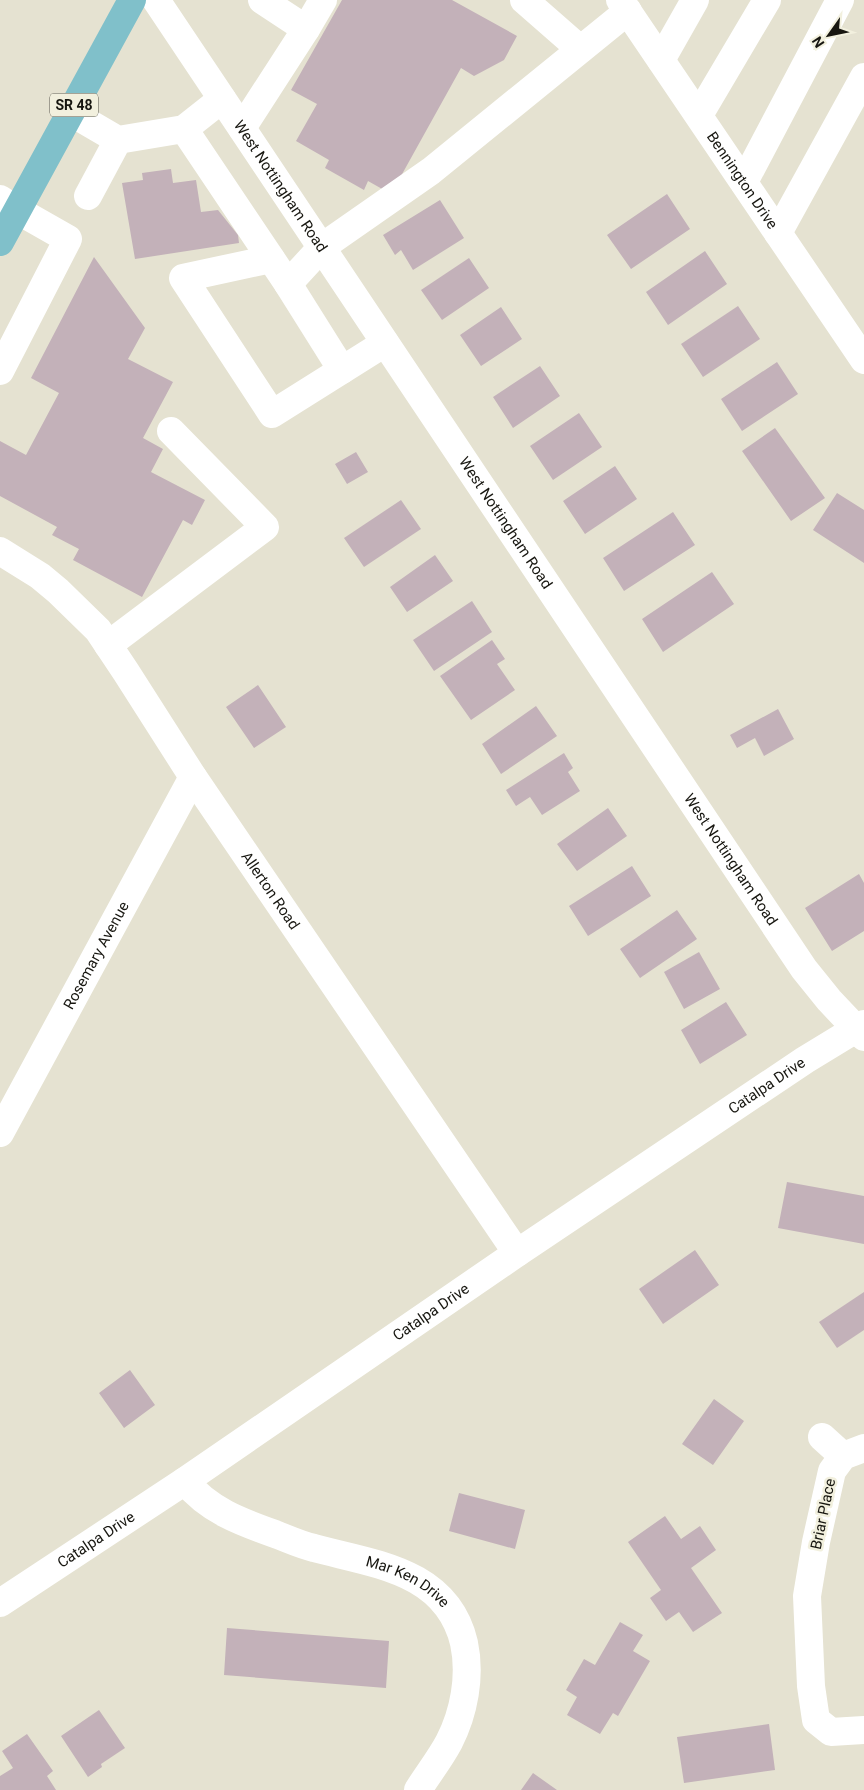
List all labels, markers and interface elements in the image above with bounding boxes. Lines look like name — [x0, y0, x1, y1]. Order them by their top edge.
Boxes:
north arrow — [804, 10, 854, 60]
text: N — [809, 34, 828, 51]
road number: SR 48 — [50, 94, 98, 116]
street label: West Nottingham Road — [230, 117, 331, 256]
street label: Bennington Drive — [703, 128, 782, 232]
street label: West Nottingham Road — [455, 454, 556, 592]
street label: West Nottingham Road — [680, 790, 781, 929]
street label: Allerton Road — [238, 848, 303, 933]
street label: Rosemary Avenue — [60, 898, 133, 1012]
street label: Catalpa Drive — [725, 1053, 809, 1118]
street label: Catalpa Drive — [389, 1280, 473, 1345]
street label: Briar Place — [807, 1477, 839, 1551]
street label: Catalpa Drive — [54, 1508, 138, 1572]
street label: Mar Ken Drive — [364, 1552, 453, 1611]

